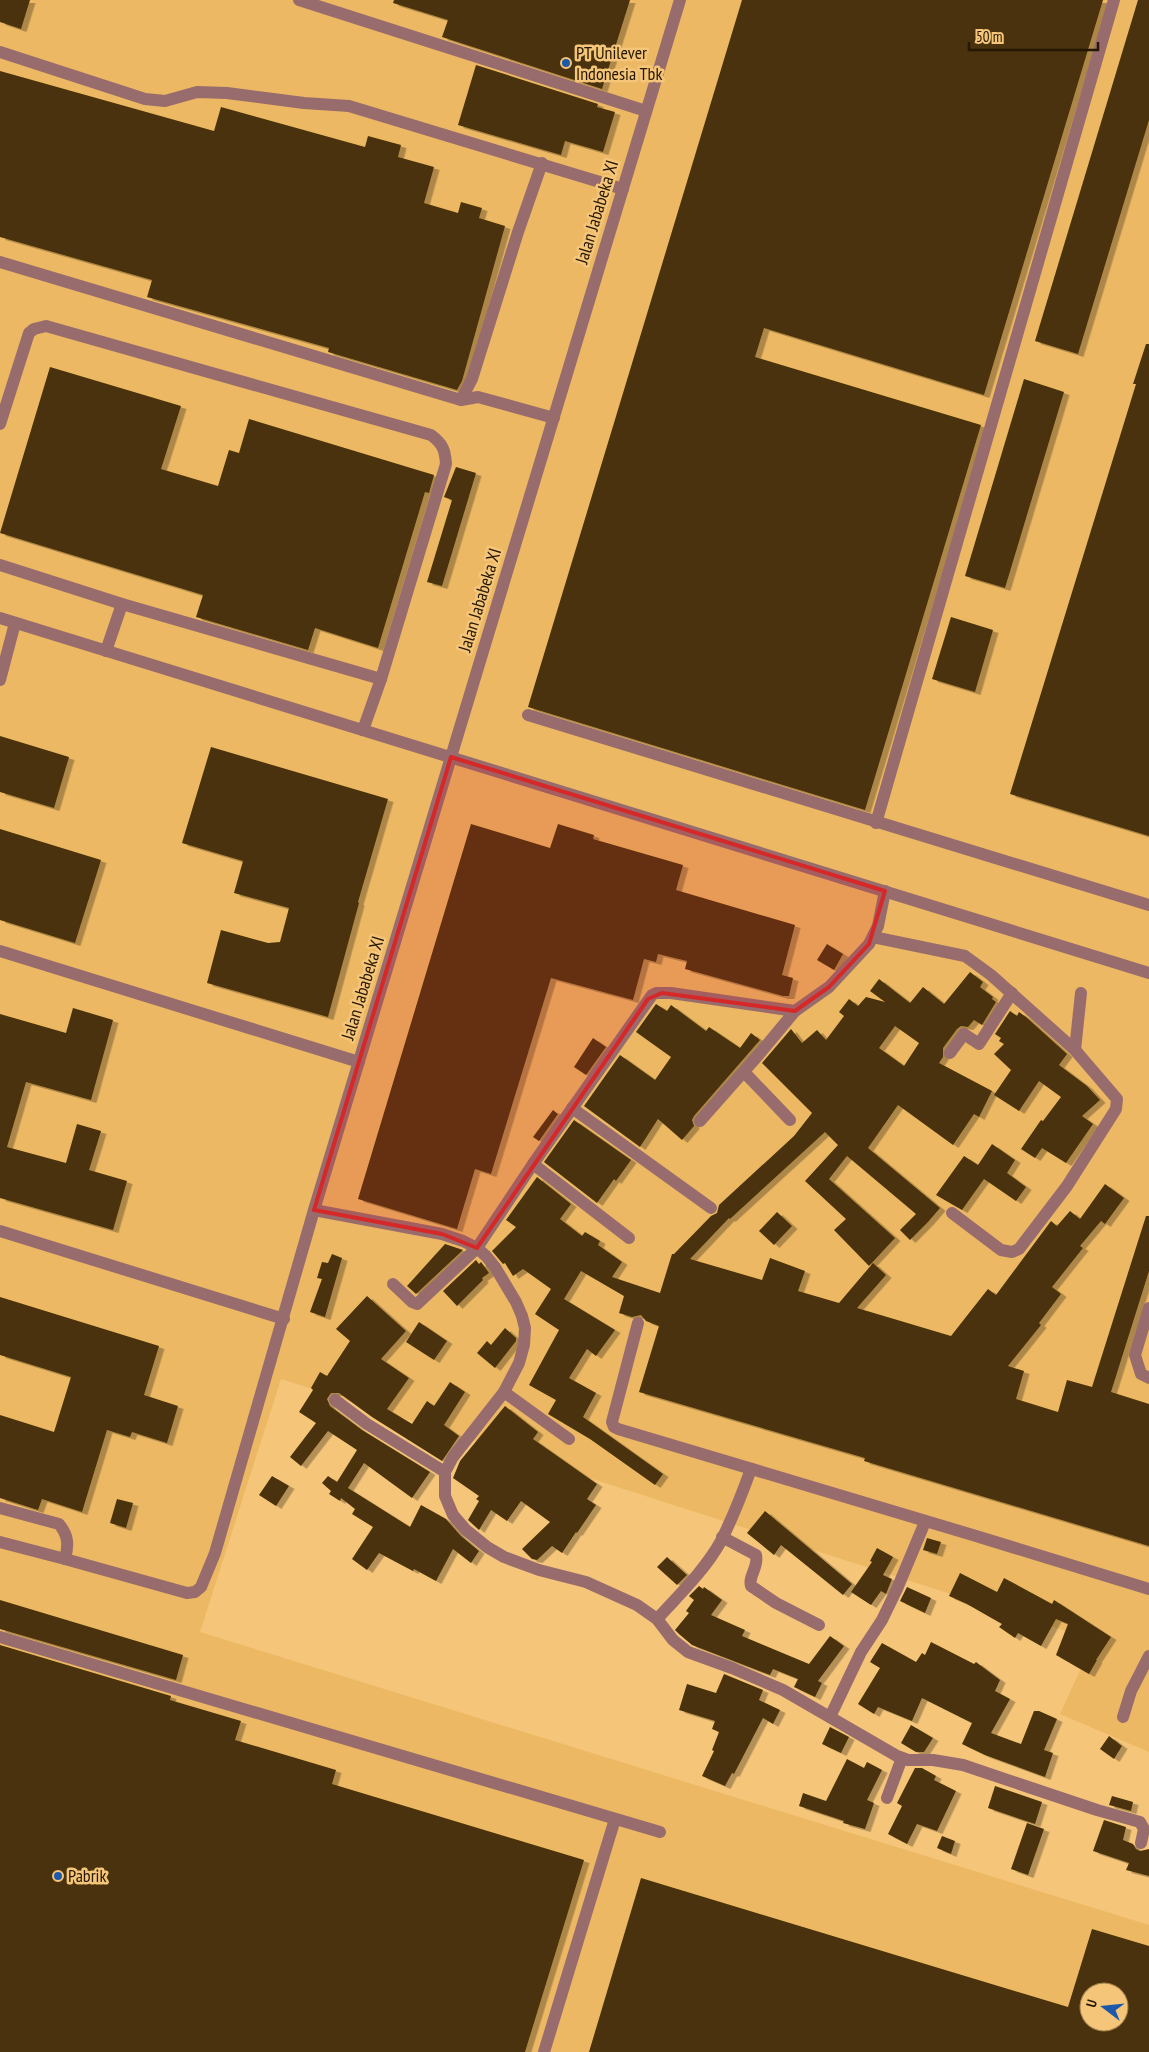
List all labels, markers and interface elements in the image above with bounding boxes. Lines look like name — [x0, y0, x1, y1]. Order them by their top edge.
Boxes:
scale bar — [969, 20, 1098, 52]
text: 50 m — [976, 27, 1002, 46]
place label: PT Unilever Indonesia Tbk — [576, 41, 662, 85]
marker: PT Unilever Indonesia Tbk — [560, 57, 572, 69]
street label: Jalan Jababeka XI — [570, 157, 623, 267]
street label: Jalan Jababeka XI — [453, 545, 506, 655]
street label: Jalan Jababeka XI — [336, 933, 389, 1043]
place label: Pabrik — [68, 1864, 106, 1887]
marker: Pabrik — [52, 1870, 64, 1882]
north arrow — [1079, 1982, 1129, 2032]
text: U — [1082, 1997, 1101, 2009]

